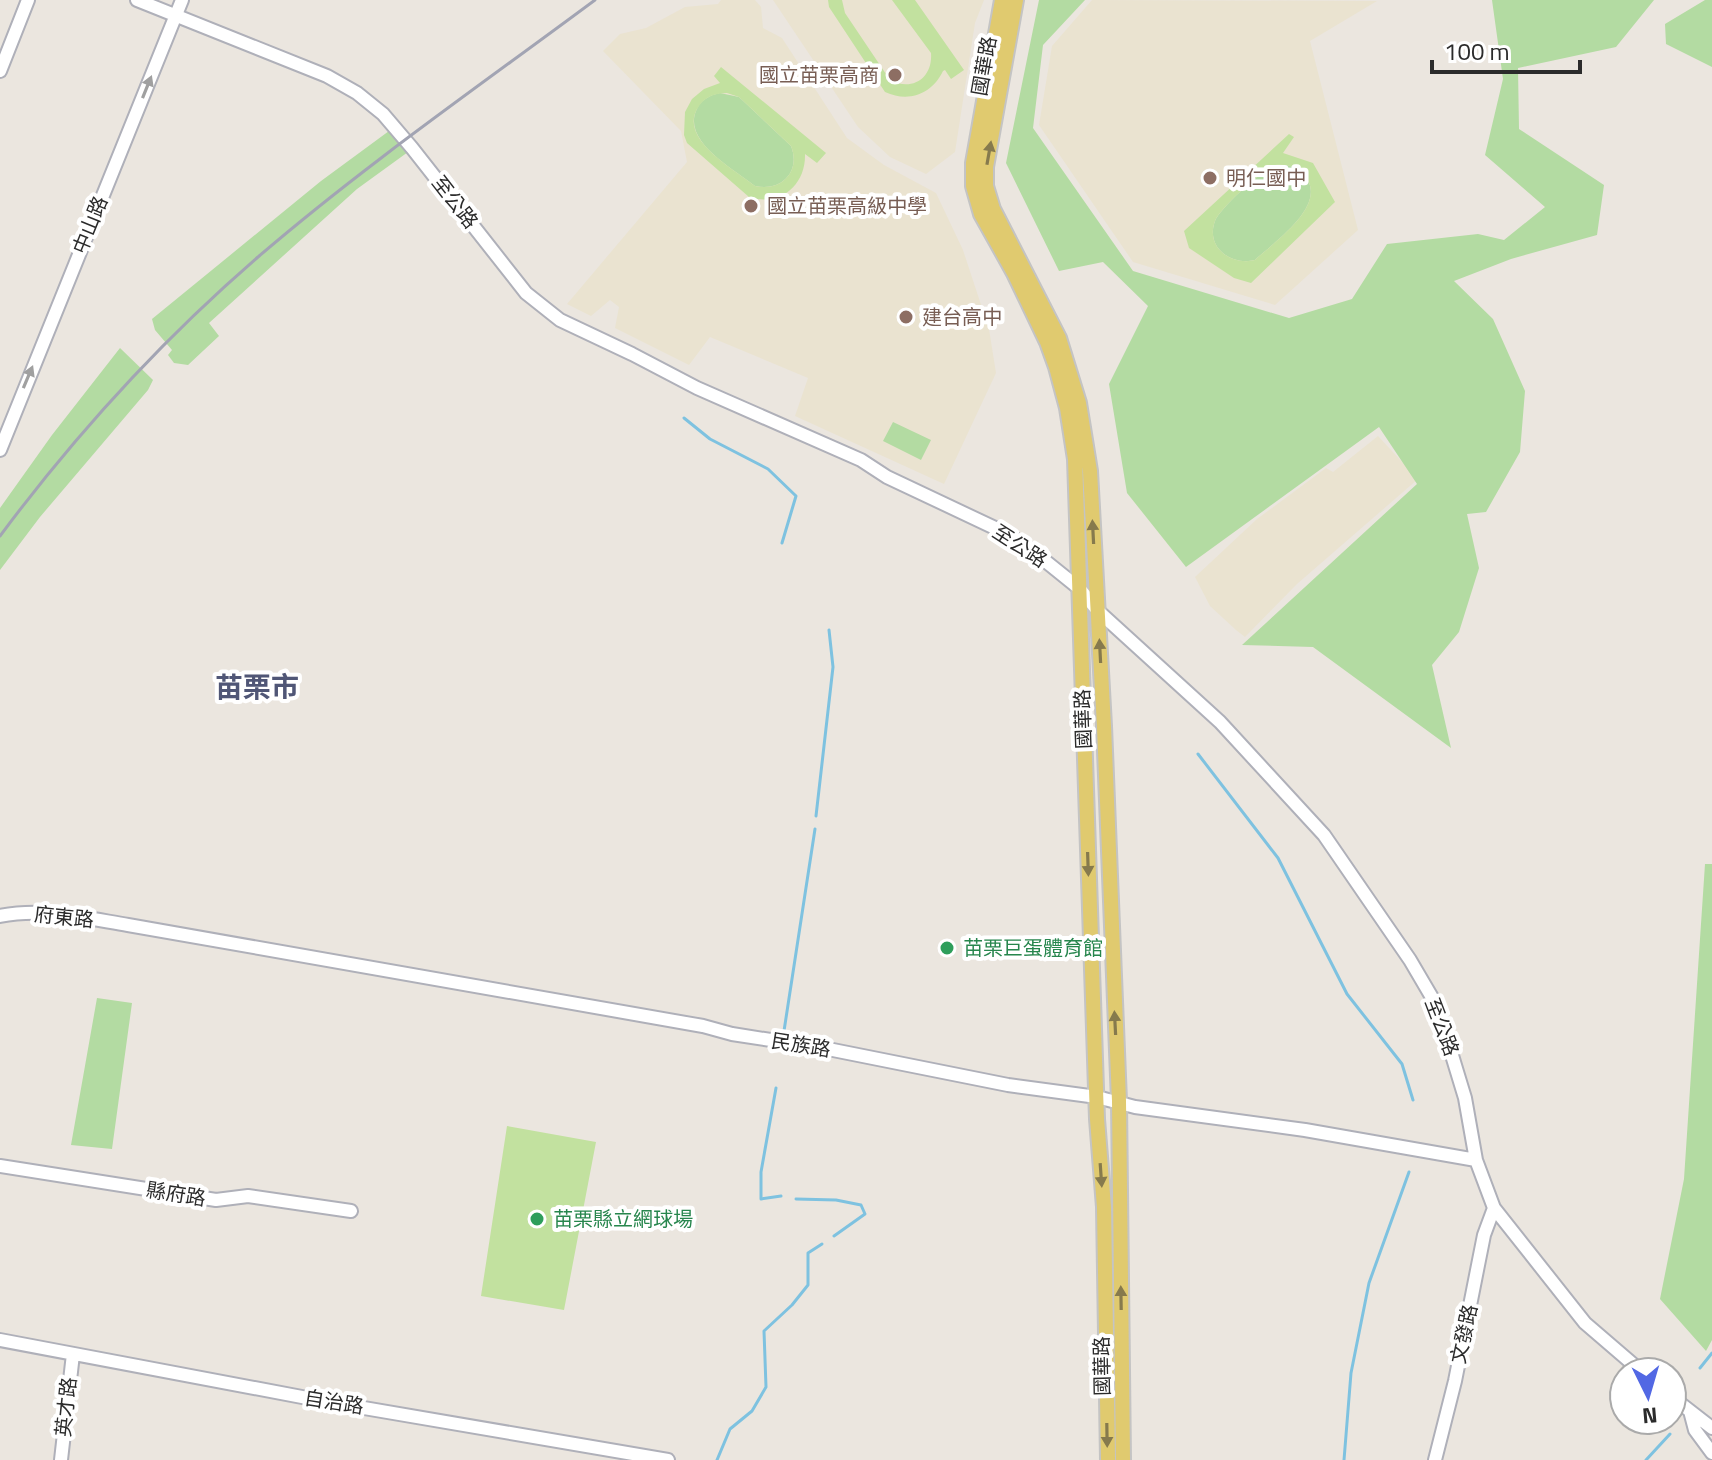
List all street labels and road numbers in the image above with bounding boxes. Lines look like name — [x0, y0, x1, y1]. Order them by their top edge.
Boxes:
street label: 國華路 — [963, 34, 1004, 98]
street label: 至公路 — [425, 169, 486, 235]
street label: 中山路 — [64, 191, 115, 258]
street label: 至公路 — [987, 516, 1054, 575]
street label: 國華路 — [1066, 688, 1099, 750]
street label: 府東路 — [33, 898, 96, 935]
street label: 至公路 — [1417, 993, 1468, 1060]
street label: 民族路 — [769, 1025, 833, 1065]
street label: 縣府路 — [144, 1174, 208, 1214]
street label: 文發路 — [1442, 1301, 1485, 1366]
street label: 國華路 — [1085, 1336, 1118, 1396]
street label: 英才路 — [47, 1375, 84, 1438]
street label: 自治路 — [302, 1382, 366, 1422]

